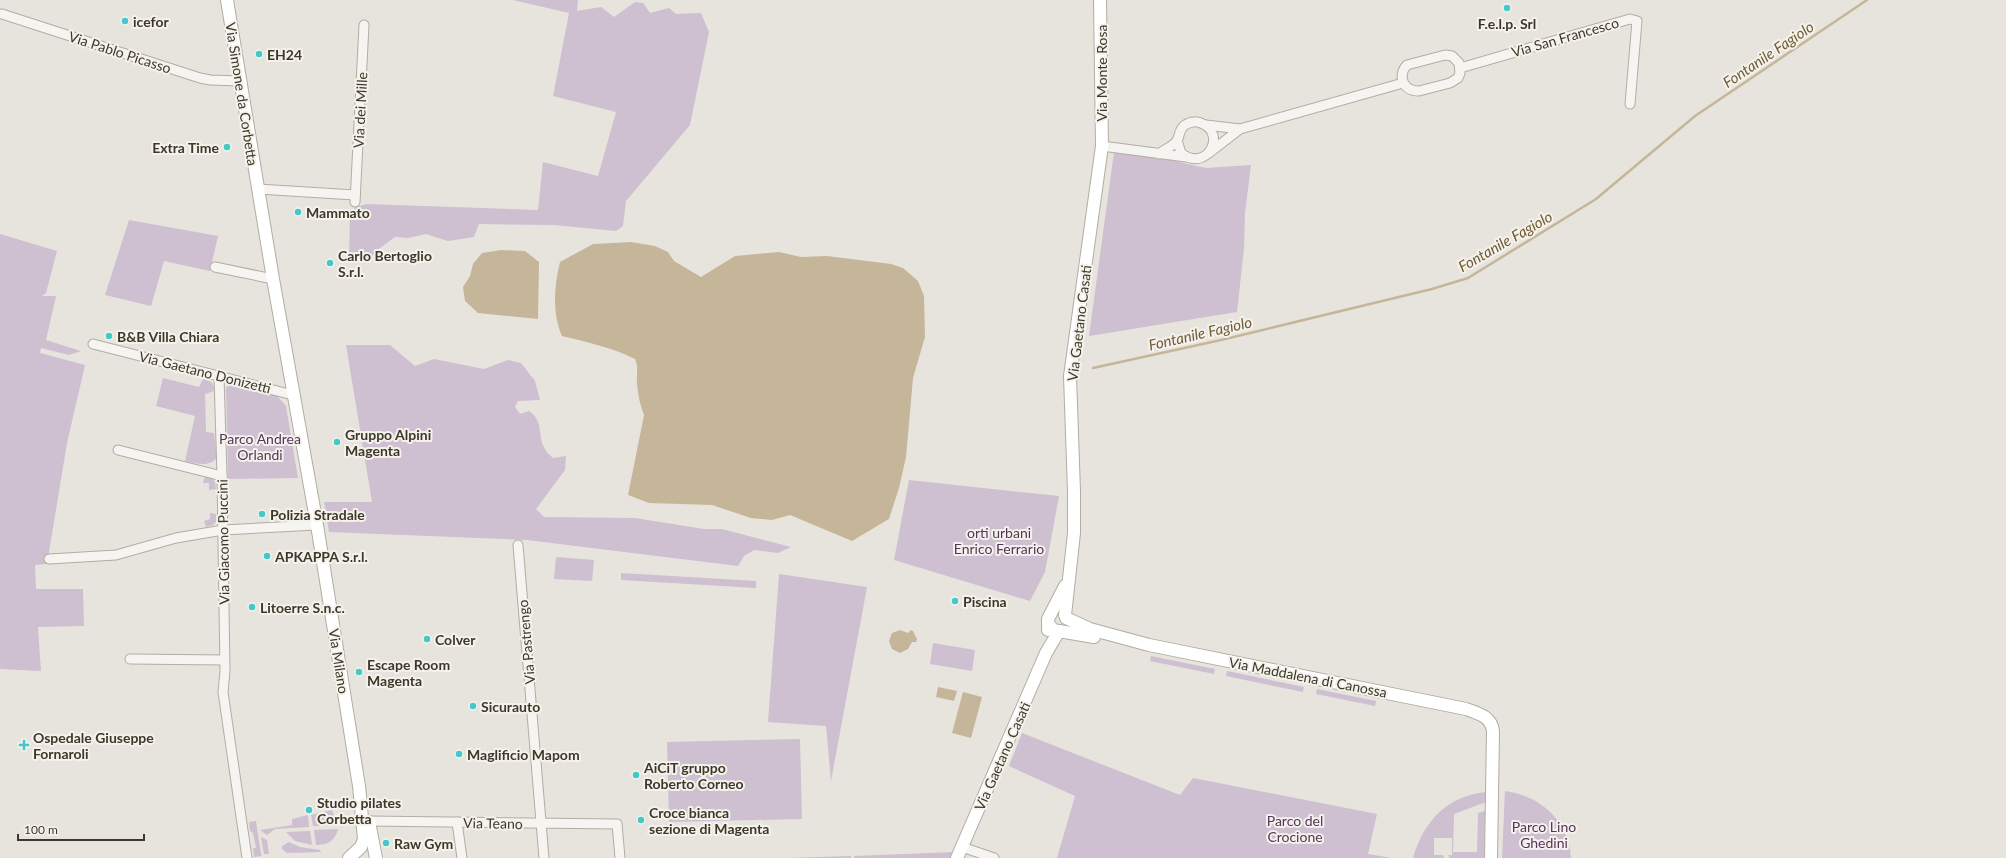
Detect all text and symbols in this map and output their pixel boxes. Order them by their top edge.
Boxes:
marker: F.e.l.p. Srl [1502,3,1512,13]
place label: icefor [133,13,169,30]
street label: Via San Francesco [1509,14,1621,60]
place label: F.e.l.p. Srl [1478,15,1536,32]
marker: icefor [120,16,130,26]
water label: Fontanile Fagiolo [1719,17,1817,91]
street label: Via Simone da Corbetta [222,21,262,167]
street label: Via Monte Rosa [1093,24,1110,122]
street label: Via Pablo Picasso [67,27,173,77]
place label: EH24 [267,46,302,63]
marker: EH24 [254,49,264,59]
street label: Via dei Mille [350,72,370,148]
place label: Extra Time [152,139,220,156]
marker: Extra Time [222,142,232,152]
place label: Mammato [306,204,370,221]
marker: Mammato [293,207,303,217]
water label: Fontanile Fagiolo [1455,207,1555,275]
place label: Carlo Bertoglio S.r.l. [338,247,432,280]
marker: Carlo Bertoglio S.r.l. [325,258,335,268]
street label: Via Gaetano Casati [1063,264,1095,382]
water label: Fontanile Fagiolo [1147,312,1254,354]
place label: B&B Villa Chiara [117,328,219,345]
marker: B&B Villa Chiara [104,331,114,341]
street label: Via Gaetano Donizetti [137,347,273,397]
place label: Gruppo Alpini Magenta [345,426,431,459]
park label: Parco Andrea Orlandi [219,430,301,463]
marker: Gruppo Alpini Magenta [332,437,342,447]
street label: Via Giacomo Puccini [213,479,233,605]
place label: Polizia Stradale [270,506,365,523]
marker: Polizia Stradale [257,509,267,519]
park label: orti urbani Enrico Ferrario [954,524,1044,557]
place label: APKAPPA S.r.l. [274,548,368,565]
marker: APKAPPA S.r.l. [262,551,272,561]
place label: Piscina [963,593,1007,610]
marker: Piscina [950,596,960,606]
place label: Litoerre S.n.c. [260,599,345,616]
street label: Via Pastrengo [514,599,538,685]
marker: Litoerre S.n.c. [247,602,257,612]
street label: Via Milano [325,627,353,695]
place label: Colver [435,631,476,648]
marker: Colver [422,634,432,644]
street label: Via Maddalena di Canossa [1227,653,1389,701]
place label: Escape Room Magenta [367,656,450,689]
marker: Escape Room Magenta [354,667,364,677]
place label: Sicurauto [481,698,540,715]
street label: Via Gaetano Casati [970,699,1034,813]
marker: Sicurauto [468,701,478,711]
place label: Ospedale Giuseppe Fornaroli [33,729,154,762]
marker: Ospedale Giuseppe Fornaroli [18,739,30,751]
place label: Maglificio Mapom [467,746,580,763]
marker: Maglificio Mapom [454,749,464,759]
place label: AiCiT gruppo Roberto Corneo [643,759,744,792]
marker: AiCiT gruppo Roberto Corneo [631,770,641,780]
place label: Studio pilates Corbetta [317,794,401,827]
place label: Croce bianca sezione di Magenta [649,804,769,837]
marker: Studio pilates Corbetta [304,805,314,815]
park label: Parco del Crocione [1267,812,1323,845]
street label: Via Teano [463,814,523,832]
marker: Croce bianca sezione di Magenta [636,815,646,825]
scale bar [18,816,144,842]
park label: Parco Lino Ghedini [1512,818,1576,851]
text: 100 m [24,822,58,837]
place label: Raw Gym [394,835,453,852]
marker: Raw Gym [381,838,391,848]

